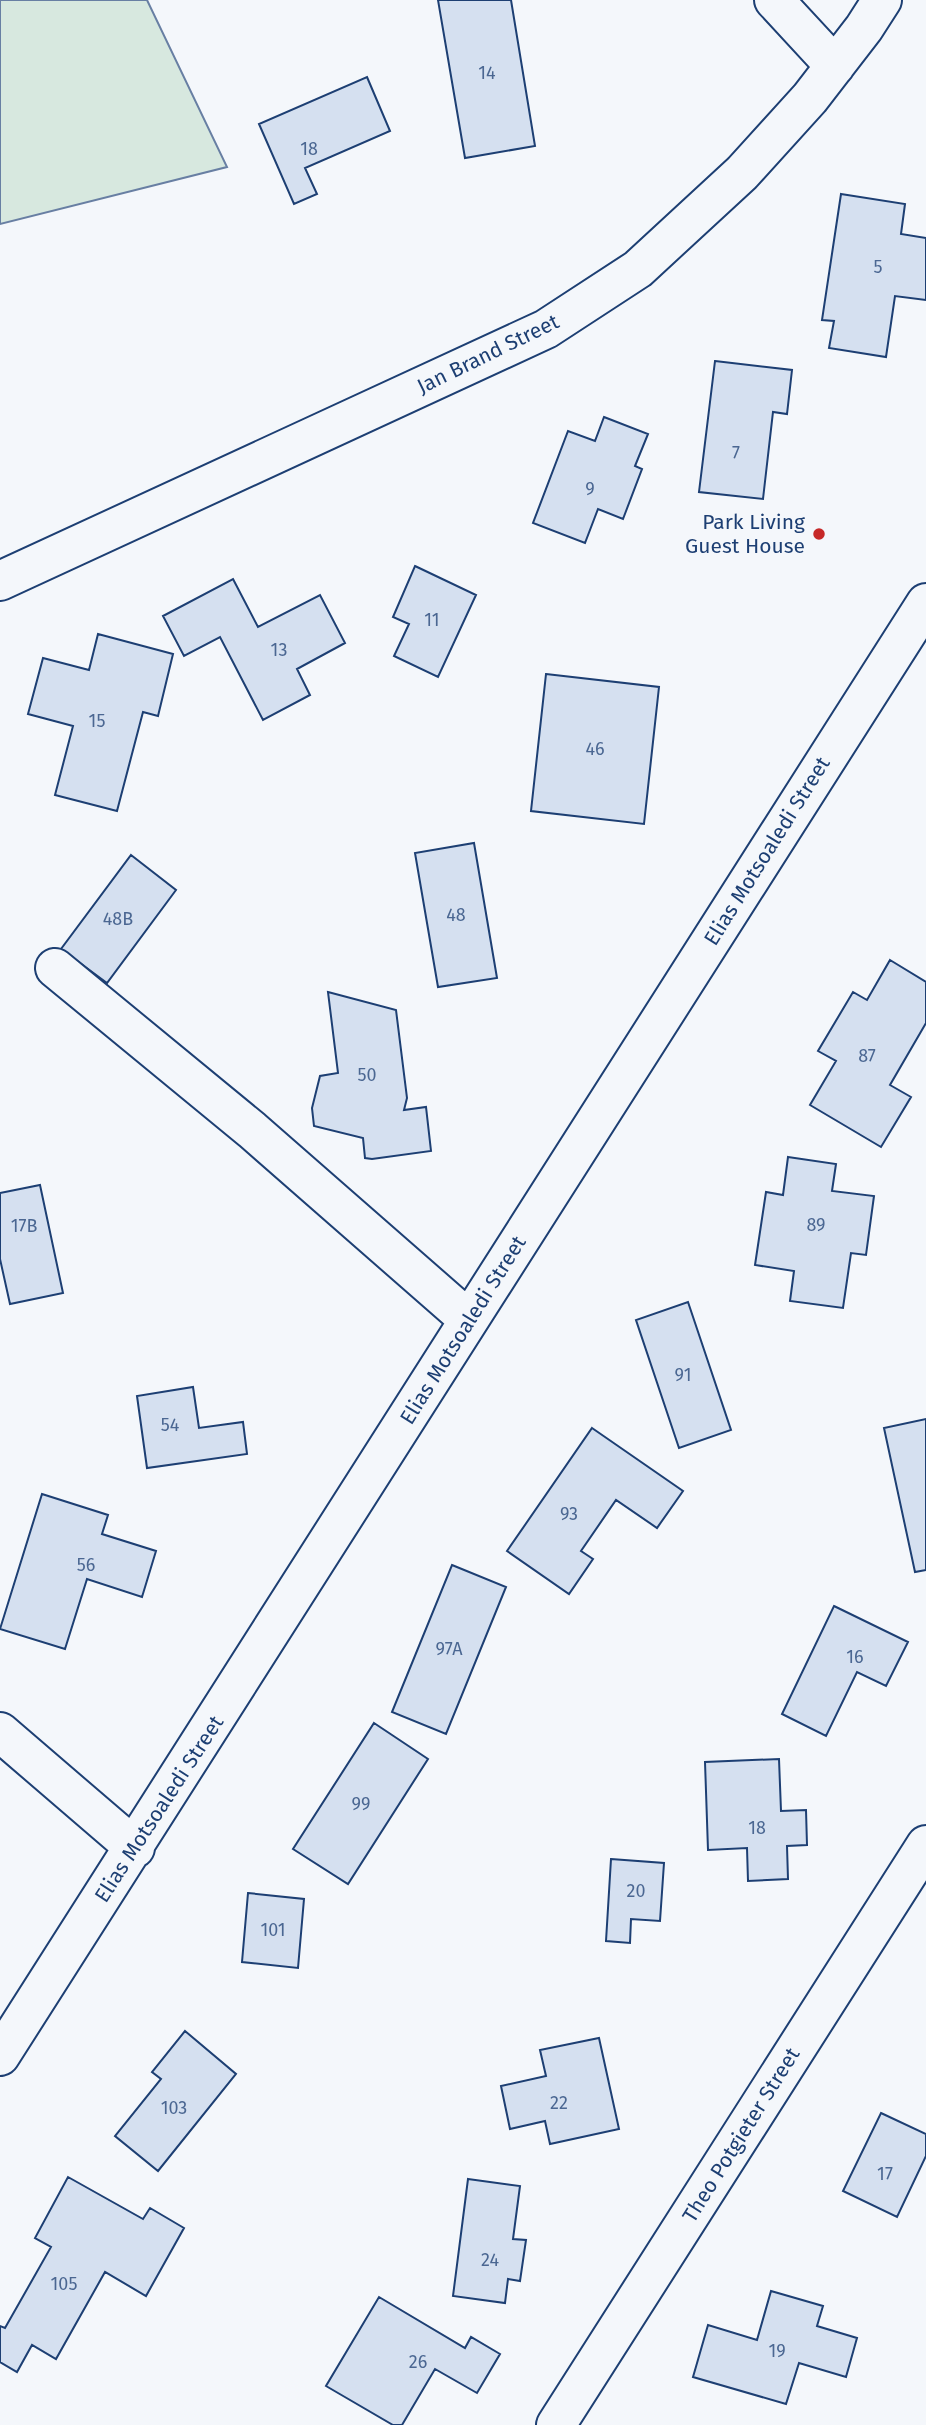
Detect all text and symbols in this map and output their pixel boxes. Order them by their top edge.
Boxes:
house number: 14 [478,62,496,84]
house number: 18 [300,138,318,160]
house number: 5 [873,256,883,278]
street label: Jan Brand Street [413,308,564,400]
house number: 7 [732,442,740,464]
house number: 9 [585,478,595,500]
place label: Park Living Guest House [685,509,805,559]
marker: Park Living Guest House [811,526,827,542]
house number: 11 [424,609,440,631]
house number: 13 [271,639,287,661]
house number: 15 [89,710,105,732]
house number: 46 [585,738,605,760]
street label: Elias Motsoaledi Street [698,752,836,950]
house number: 48 [446,904,466,926]
house number: 48B [103,908,133,930]
house number: 87 [858,1045,876,1067]
house number: 50 [357,1064,377,1086]
house number: 89 [806,1214,826,1236]
house number: 17B [11,1215,37,1237]
street label: Elias Motsoaledi Street [394,1231,532,1429]
house number: 91 [675,1364,691,1386]
house number: 54 [161,1414,180,1436]
house number: 93 [560,1503,578,1525]
house number: 56 [77,1554,95,1576]
house number: 97A [436,1638,463,1660]
house number: 16 [846,1646,864,1668]
street label: Elias Motsoaledi Street [89,1710,229,1907]
house number: 99 [352,1793,370,1815]
house number: 18 [748,1817,766,1839]
house number: 20 [627,1880,645,1902]
house number: 101 [260,1919,286,1941]
street label: Theo Potgieter Street [677,2042,806,2227]
house number: 22 [550,2092,568,2114]
house number: 103 [161,2097,187,2119]
house number: 17 [877,2163,893,2185]
house number: 24 [481,2249,499,2271]
house number: 105 [51,2273,77,2295]
house number: 19 [768,2340,786,2362]
house number: 26 [409,2351,427,2373]

